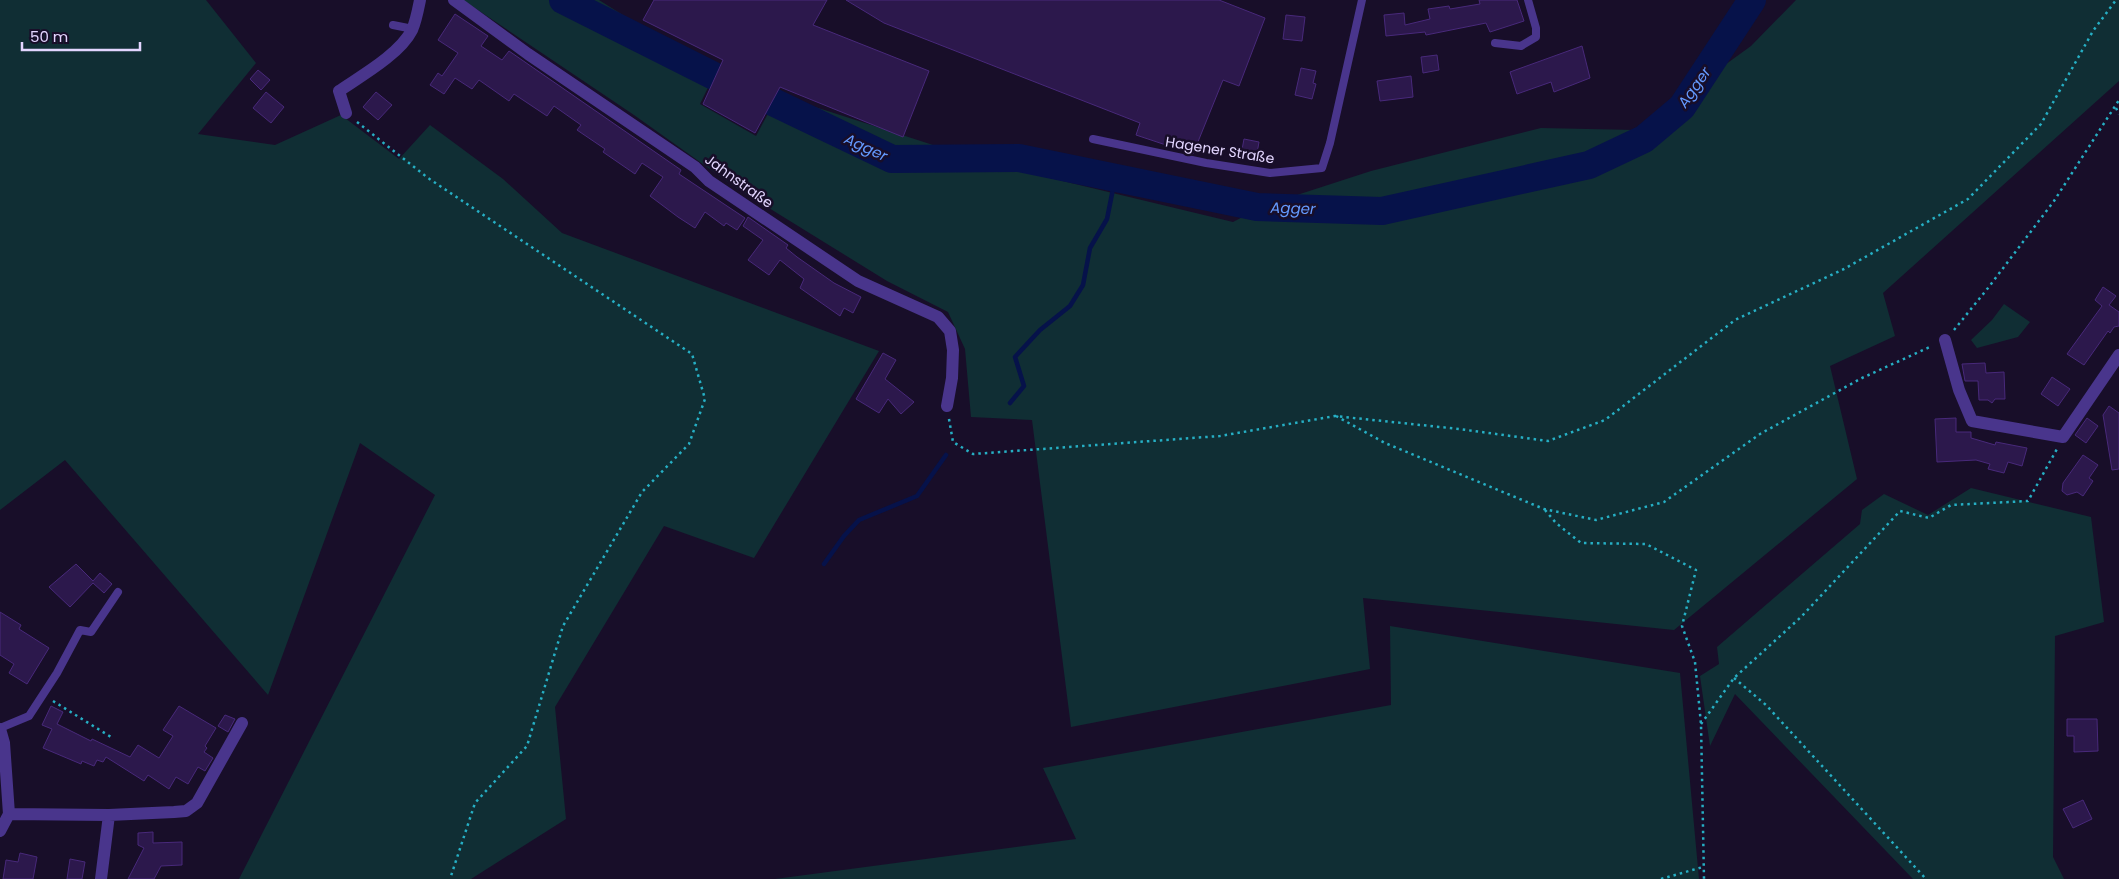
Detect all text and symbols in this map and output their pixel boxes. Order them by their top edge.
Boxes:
scale bar [22,20,140,52]
text: 50 m [30,26,68,47]
water label: Agger [1672,62,1716,112]
water label: Agger [840,127,891,166]
street label: Hagener Straße [1164,132,1276,169]
street label: Jahnstraße [701,149,778,213]
water label: Agger [1269,197,1316,219]

